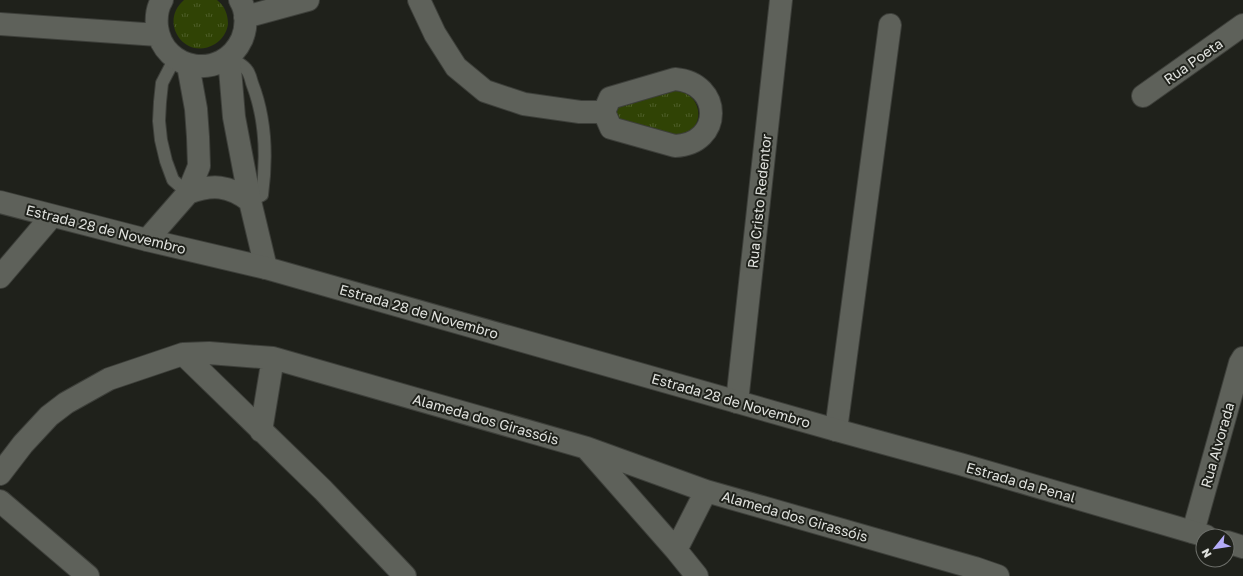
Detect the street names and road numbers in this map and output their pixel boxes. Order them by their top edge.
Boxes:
street label: Rua Poeta [1160,34,1226,88]
street label: Rua Cristo Redentor [743,132,775,269]
street label: Estrada 28 de Novembro [24,201,188,257]
street label: Estrada 28 de Novembro [338,280,500,342]
street label: Estrada 28 de Novembro [650,369,812,431]
street label: Alameda dos Girassóis [411,390,561,448]
street label: Rua Alvorada [1197,400,1237,490]
street label: Estrada da Penal [964,458,1078,506]
street label: Alameda dos Girassóis [720,487,870,545]

